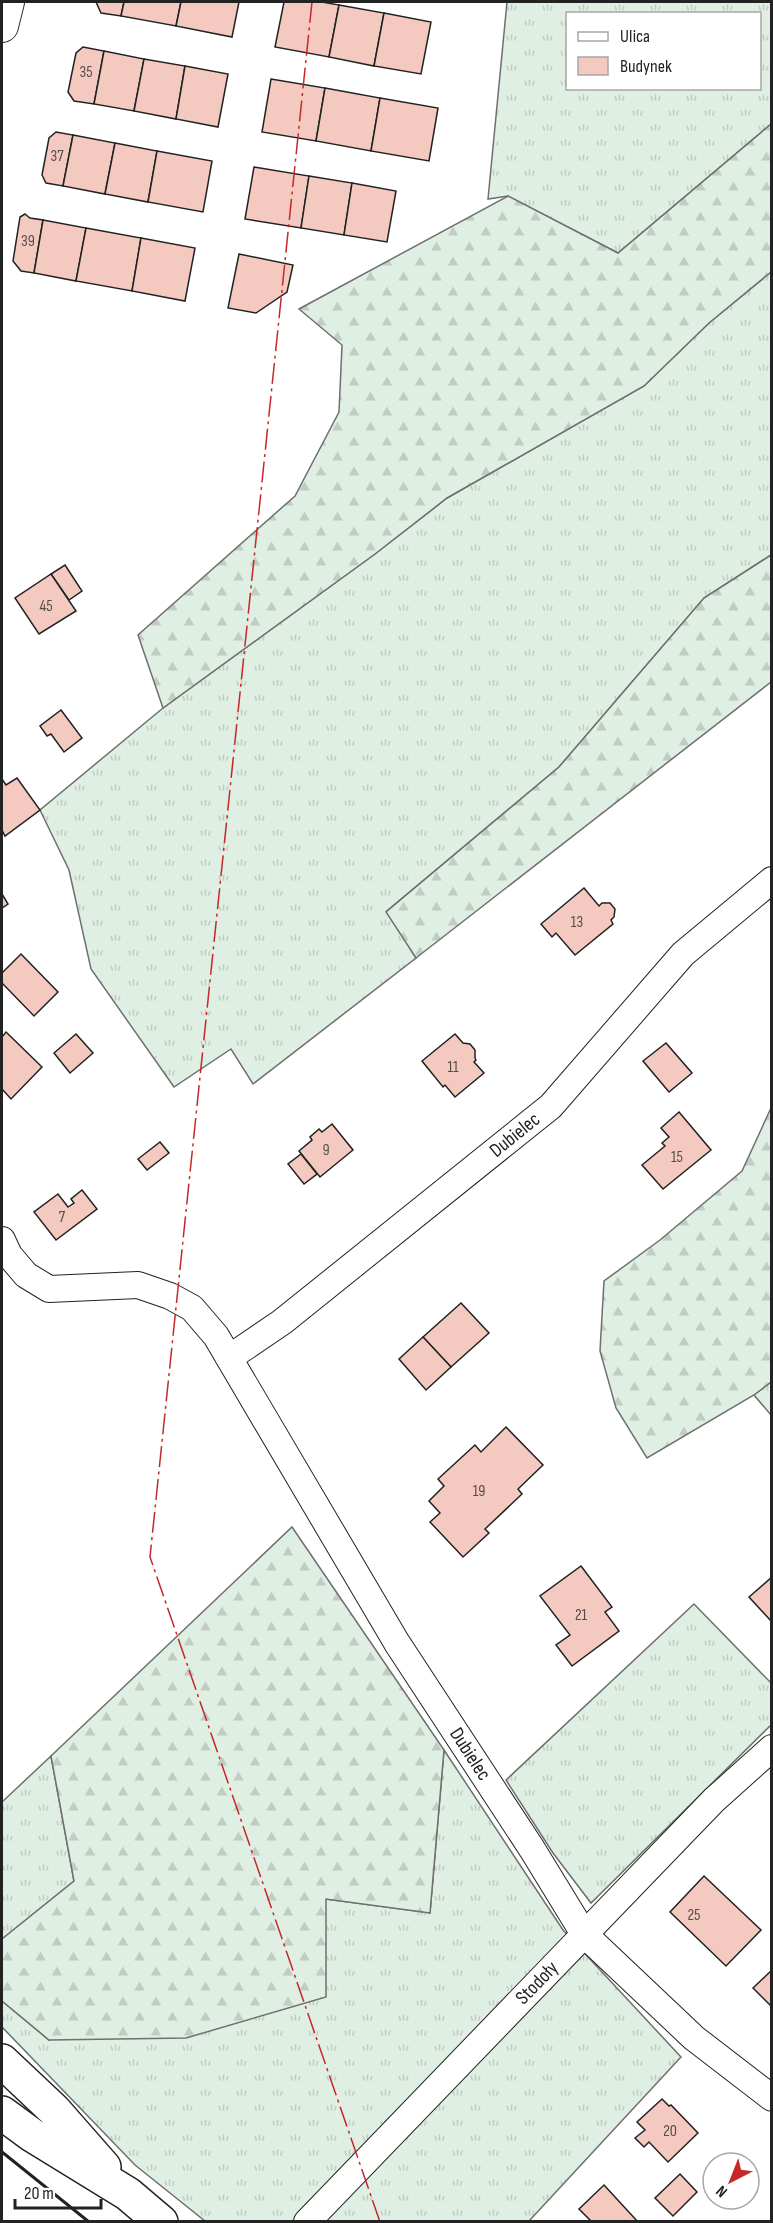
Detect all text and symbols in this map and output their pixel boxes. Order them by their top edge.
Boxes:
legend [566,12,761,90]
text: Ulica [620,26,650,47]
text: Budynek [620,56,672,77]
house number: 35 [79,63,93,82]
house number: 37 [50,147,64,166]
house number: 39 [21,232,35,251]
house number: 45 [39,597,53,616]
house number: 13 [571,913,583,932]
house number: 11 [447,1058,459,1077]
street label: Dubielec [485,1107,545,1163]
house number: 9 [322,1141,330,1160]
house number: 15 [671,1148,683,1167]
house number: 7 [59,1208,66,1227]
house number: 19 [473,1482,485,1501]
house number: 21 [575,1606,588,1625]
street label: Dubielec [444,1723,496,1785]
house number: 25 [687,1906,701,1925]
street label: Stodoły [511,1956,564,2010]
house number: 20 [663,2122,677,2141]
north arrow [701,2151,761,2211]
scale bar [15,2172,100,2210]
text: N [712,2181,731,2201]
text: 20 m [24,2183,54,2204]

